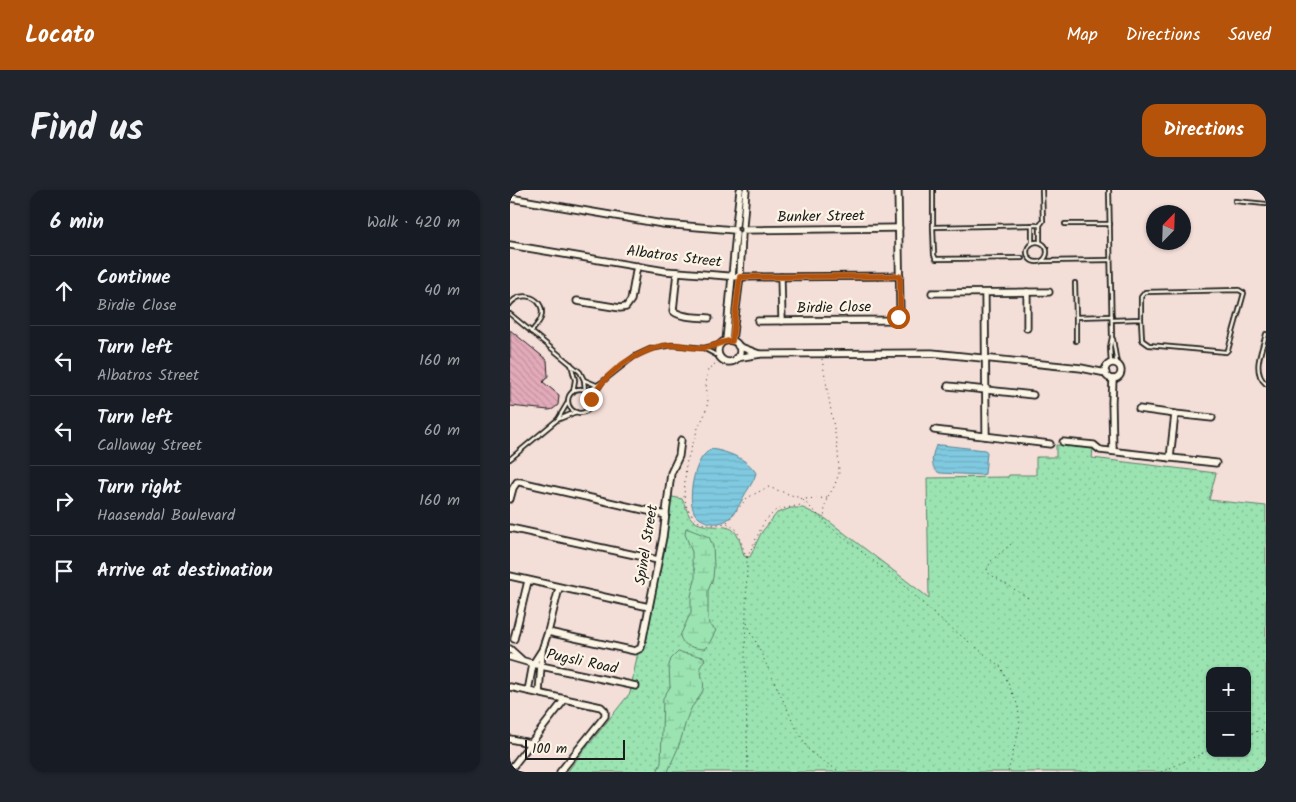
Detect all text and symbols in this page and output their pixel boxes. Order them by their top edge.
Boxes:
text: Locato [25,16,95,55]
text: Map [1066,21,1098,50]
text: Directions [1126,21,1200,50]
text: Saved [1228,21,1271,50]
text: Find us [30,102,143,158]
button: Directions [1142,104,1266,157]
street label: Bunker Street [777,204,865,230]
north arrow [1146,205,1191,250]
text: 6 min [50,206,104,239]
text: Walk · 420 m [367,210,460,235]
street label: Albatros Street [625,239,723,275]
text: Continue [97,263,170,293]
icon: ahead [50,277,78,305]
text: 40 m [424,278,460,303]
text: Birdie Close [97,293,176,318]
street label: Birdie Close [797,295,872,321]
route start [887,306,910,329]
text: Turn left [97,333,172,363]
icon: left [50,347,78,375]
text: 160 m [419,348,460,373]
text: Albatros Street [97,363,199,388]
route end [580,388,603,411]
text: Turn left [97,403,172,433]
icon: left [50,417,78,445]
text: 60 m [424,418,460,443]
text: Callaway Street [97,433,202,458]
text: Turn right [97,473,182,503]
icon: right [50,487,78,515]
text: 160 m [419,488,460,513]
text: Haasendal Boulevard [97,503,235,528]
street label: Spinel Street [629,503,665,587]
text: Arrive at destination [97,556,273,586]
icon: arrive [50,557,78,585]
street label: Pugsli Road [544,643,620,681]
map controls [1206,667,1251,757]
button: + [1206,667,1251,712]
button: − [1206,712,1251,757]
scale bar [525,737,625,760]
text: 100 m [532,738,567,760]

